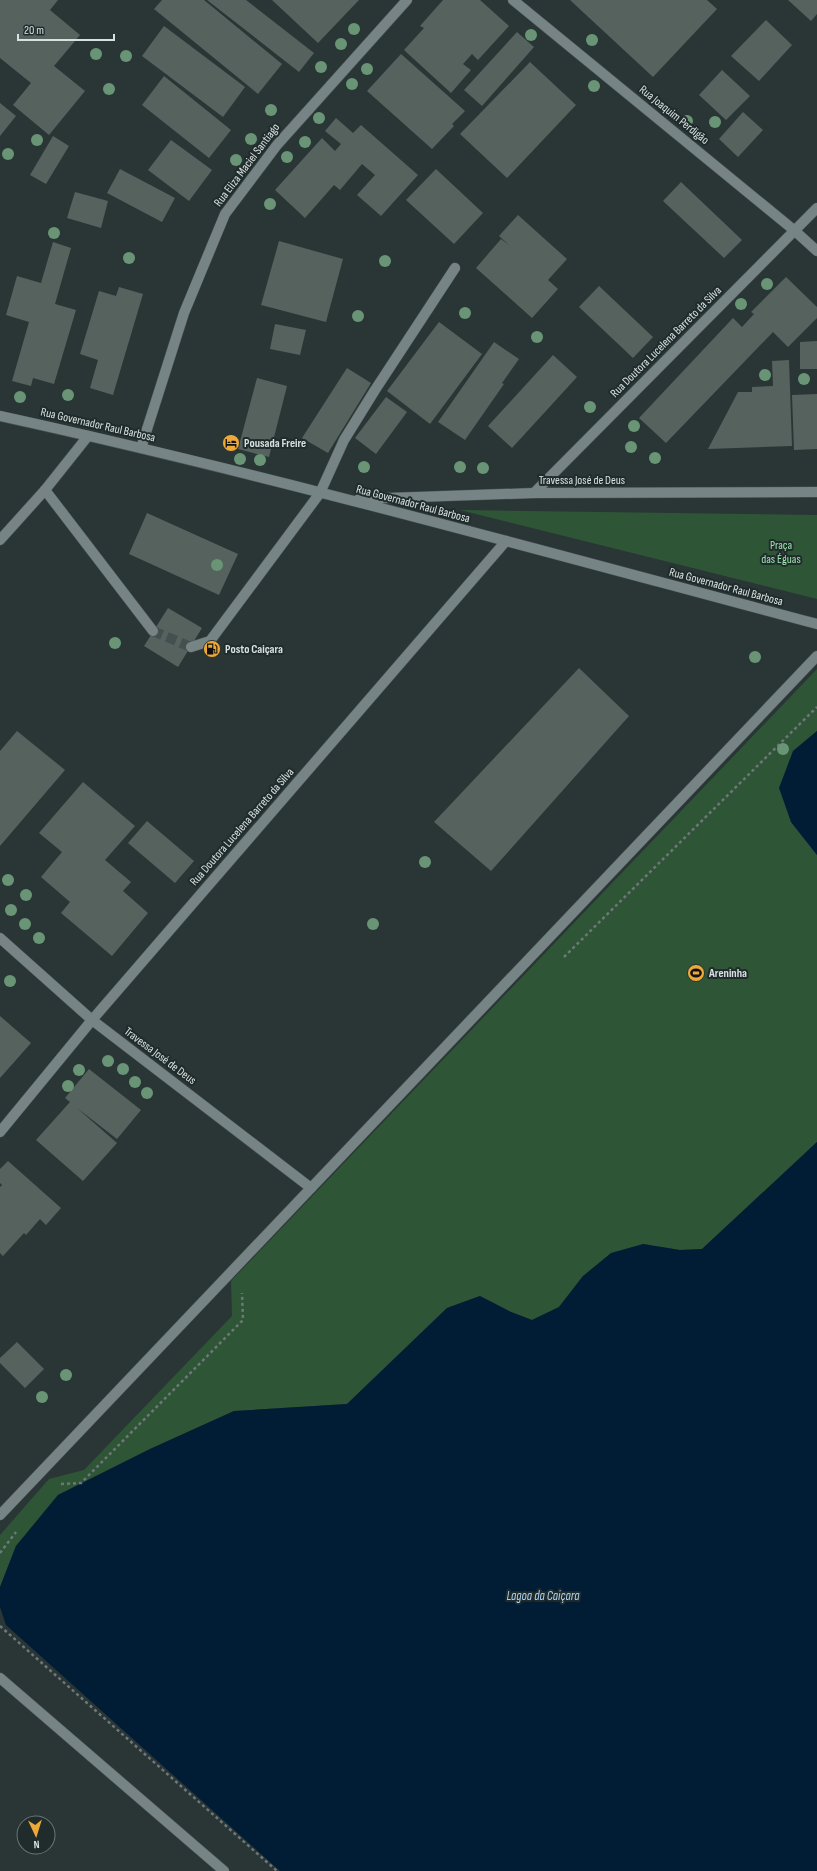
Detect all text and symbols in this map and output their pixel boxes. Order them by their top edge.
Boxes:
scale bar [18,16,114,42]
text: 20 m [24,23,44,38]
street label: Rua Joaquim Perdigão [636,82,712,148]
street label: Rua Eliza Maciel Santiago [211,120,283,210]
street label: Rua Doutora Lucelena Barreto da Silva [607,283,725,401]
street label: Rua Governador Raul Barbosa [39,404,157,446]
hotel icon: Pousada Freire [221,433,241,453]
place label: Pousada Freire [244,436,306,451]
street label: Travessa José de Deus [539,473,625,488]
street label: Rua Governador Raul Barbosa [354,482,472,527]
park label: Praça das Éguas [761,538,801,567]
street label: Rua Governador Raul Barbosa [667,565,785,610]
fuel station icon: Posto Caiçara [202,639,222,659]
place label: Posto Caiçara [225,642,283,657]
street label: Rua Doutora Lucelena Barreto da Silva [187,765,298,889]
sports icon: Areninha [686,963,706,983]
place label: Areninha [708,966,747,981]
street label: Travessa José de Deus [121,1024,199,1088]
water label: Lagoa da Caiçara [506,1588,580,1604]
north arrow [16,1815,56,1855]
text: N [33,1838,40,1851]

